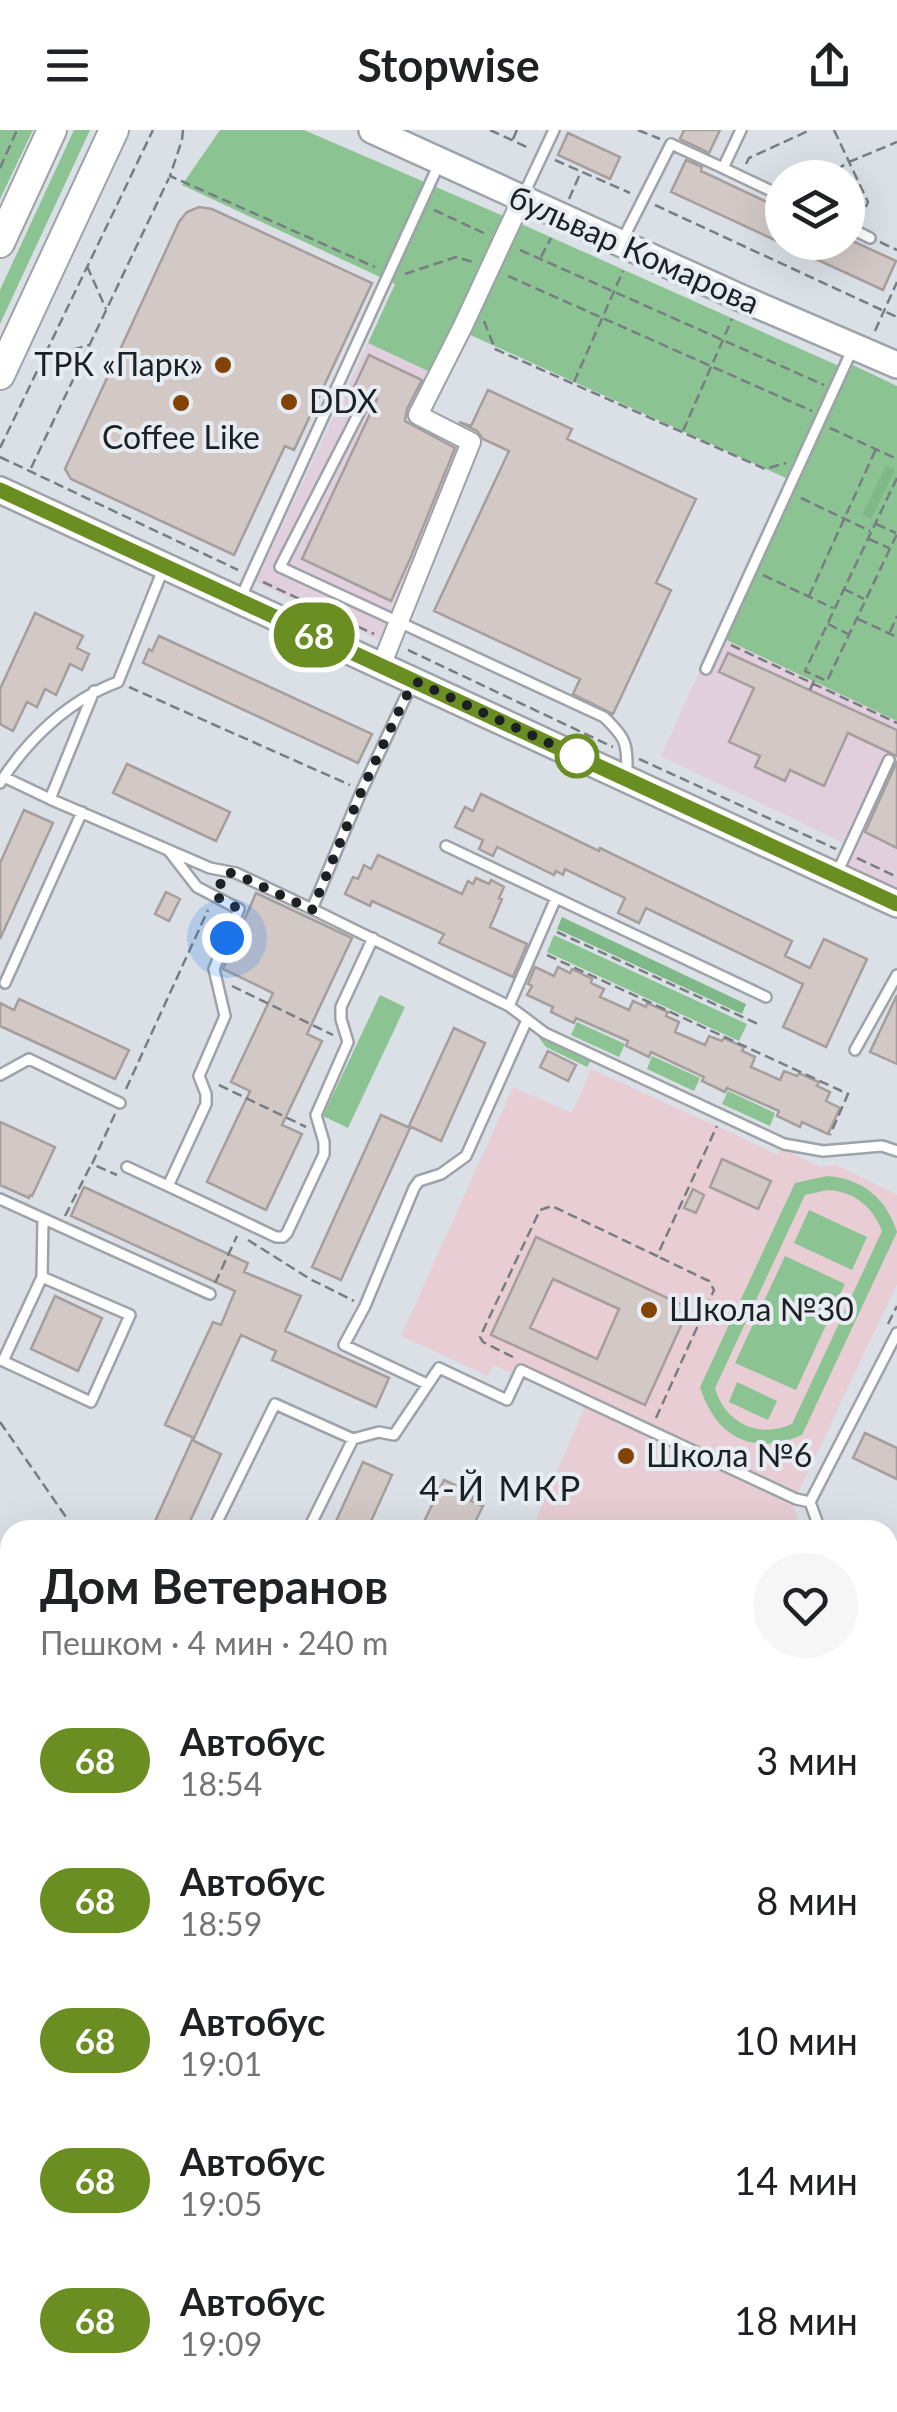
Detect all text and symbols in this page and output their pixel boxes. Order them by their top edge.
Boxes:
icon: menu [40,38,95,93]
text: Stopwise [357,38,540,92]
icon: share [802,38,857,93]
map controls [765,160,865,260]
button: layers [765,160,865,260]
street label: бульвар Комарова [503,176,766,321]
place label: ТРК «Парк» [34,344,203,383]
marker: ТРК «Парк» [212,354,234,376]
place label: DDX [309,381,378,420]
marker: DDX [278,391,300,413]
marker: Coffee Like [170,392,192,414]
place label: Coffee Like [102,417,260,456]
line badge: 68 [269,602,359,668]
text: 68 [294,614,334,656]
unlabelled marker [556,735,598,777]
your location [202,913,252,963]
place label: Школа №30 [669,1289,854,1328]
marker: Школа №30 [638,1299,660,1321]
place label: Школа №6 [646,1435,812,1474]
marker: Школа №6 [615,1445,637,1467]
district label: 4-Й МКР [419,1466,583,1508]
button: heart [753,1553,858,1658]
text: Дом Ветеранов [40,1557,388,1614]
text: Пешком · 4 мин · 240 m [40,1623,388,1662]
text: Автобус [180,1718,325,1764]
text: 3 мин [756,1737,858,1783]
text: 68 [75,1739,115,1781]
text: 18:54 [180,1764,262,1803]
text: Автобус [180,1858,325,1904]
text: 8 мин [756,1877,858,1923]
text: 68 [75,1879,115,1921]
text: 18:59 [180,1904,262,1943]
text: Автобус [180,1998,325,2044]
text: 10 мин [734,2017,858,2063]
text: 68 [75,2019,115,2061]
text: 19:01 [180,2044,262,2083]
text: Автобус [180,2138,325,2184]
text: 14 мин [734,2157,858,2203]
text: 68 [75,2159,115,2201]
text: 19:05 [180,2184,262,2223]
text: Автобус [180,2278,325,2324]
text: 18 мин [734,2297,858,2343]
text: 68 [75,2299,115,2341]
text: 19:09 [180,2324,262,2363]

